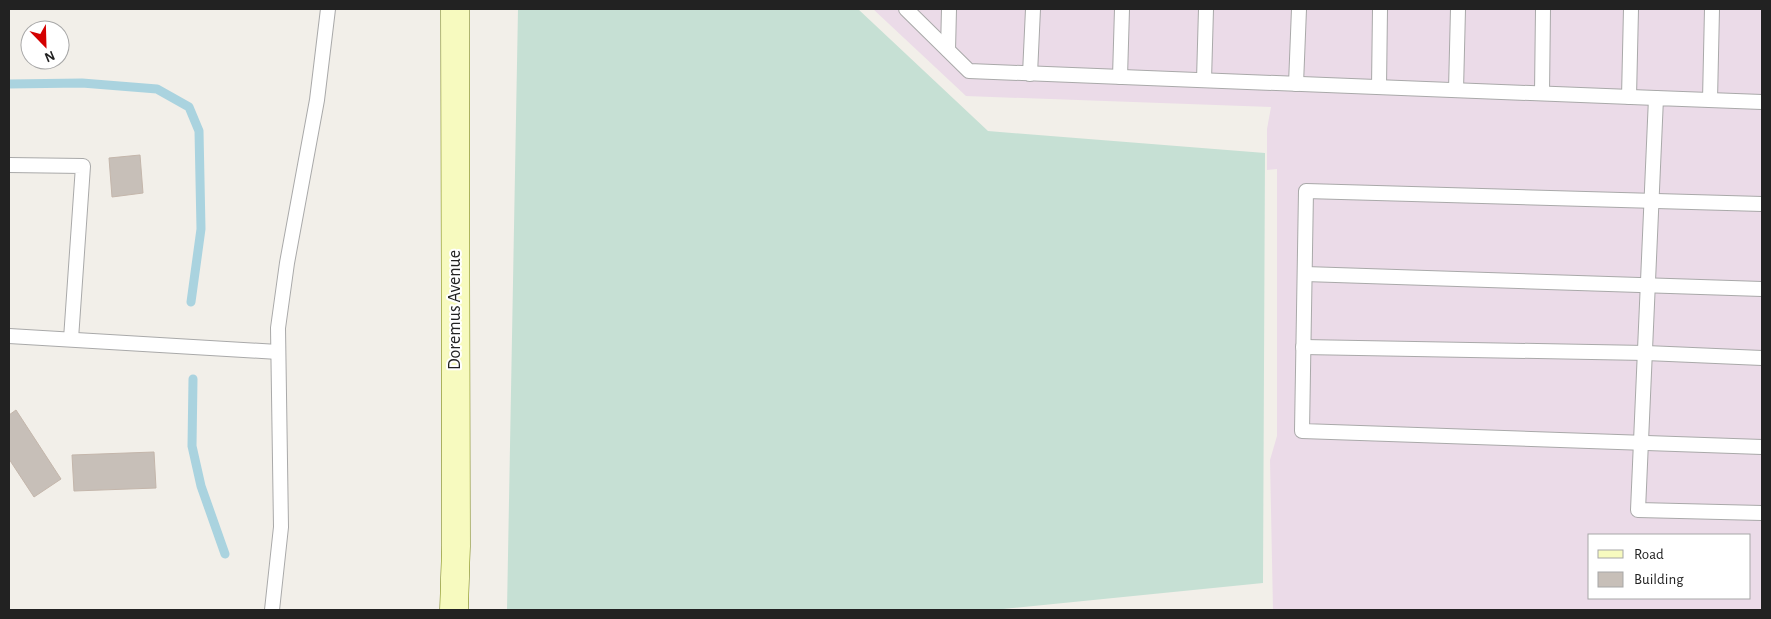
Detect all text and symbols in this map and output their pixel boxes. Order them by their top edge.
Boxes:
north arrow [20,20,70,70]
text: N [42,48,57,64]
street label: Doremus Avenue [446,250,464,370]
legend [1588,534,1751,599]
text: Road [1634,547,1664,562]
text: Building [1634,572,1684,587]

